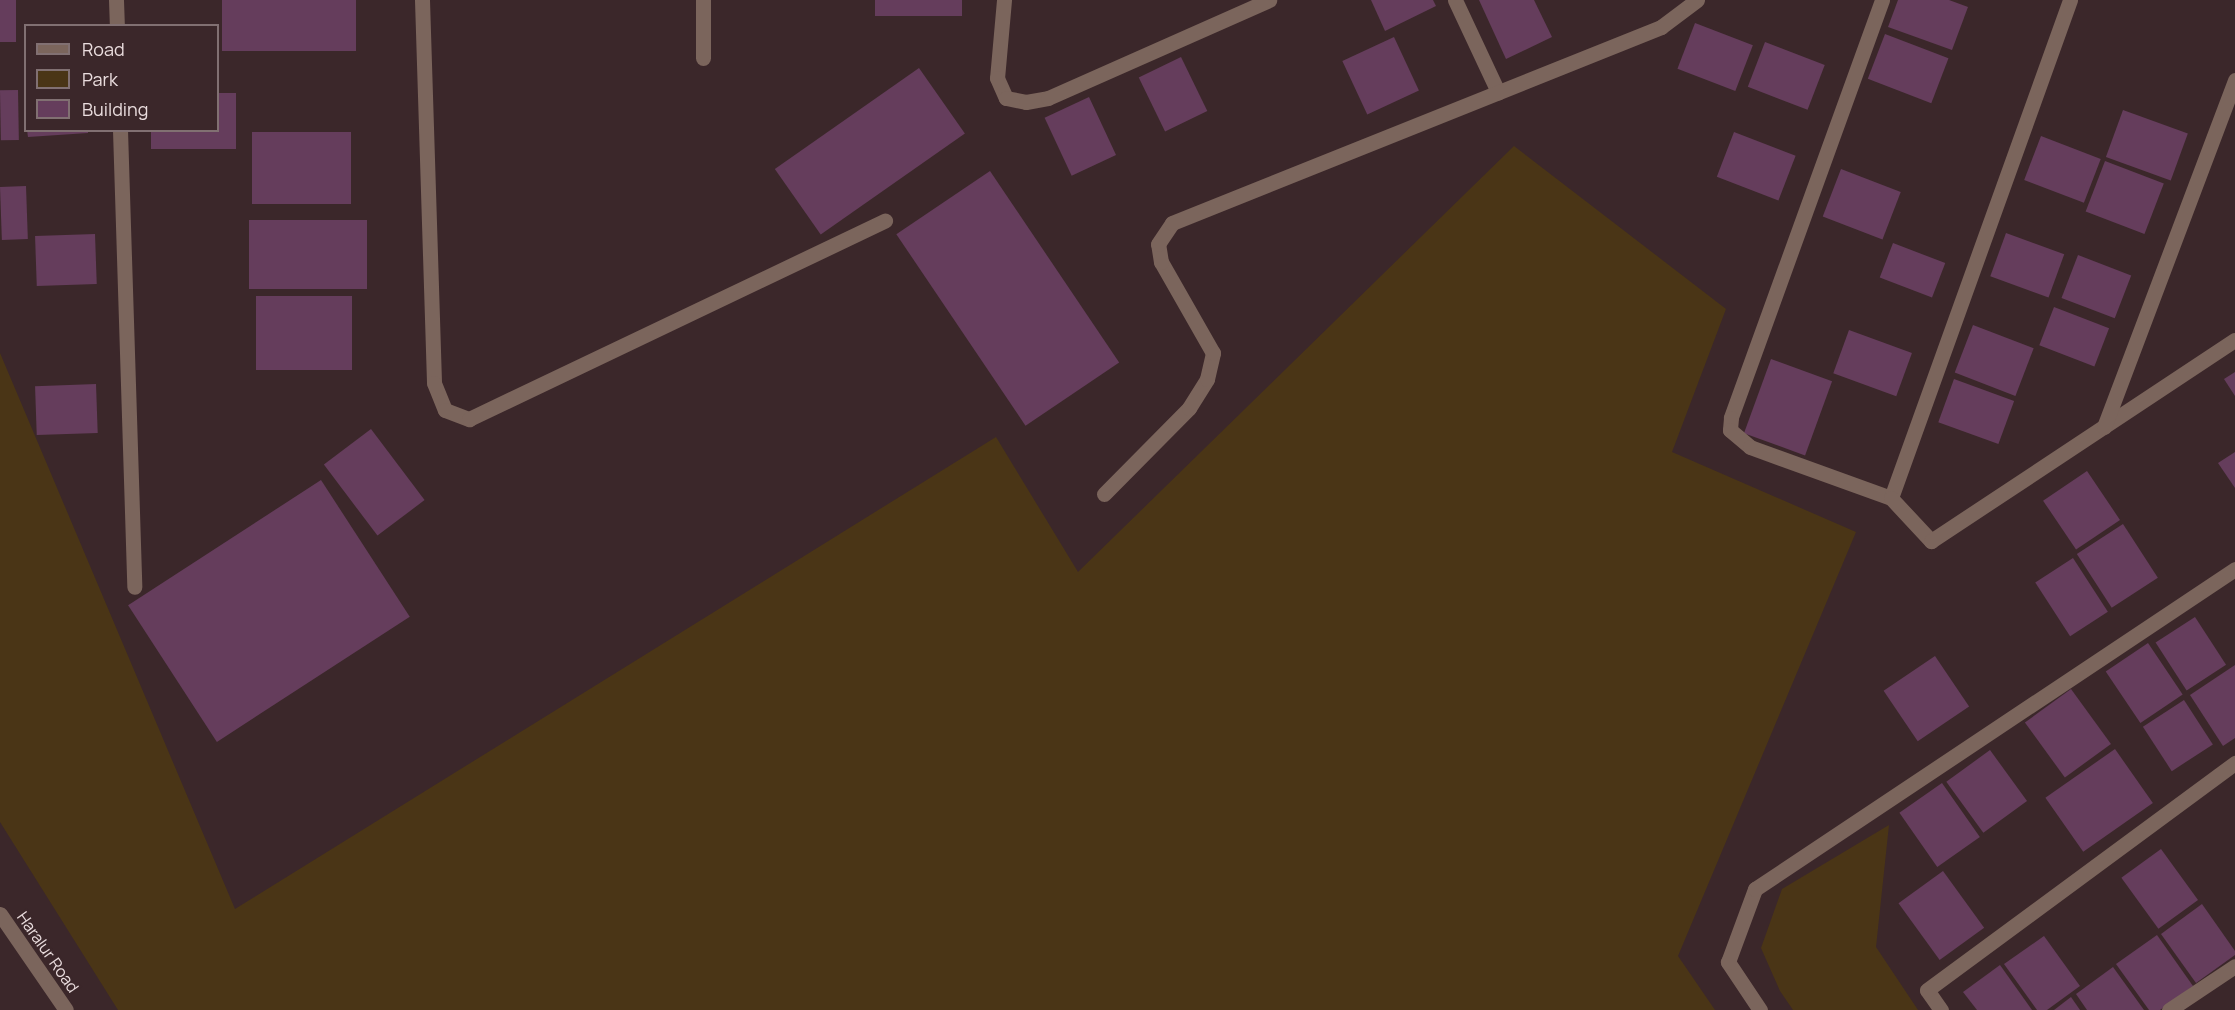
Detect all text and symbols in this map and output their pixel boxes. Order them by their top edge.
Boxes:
legend [24,24,219,132]
text: Road [82,37,125,61]
text: Park [82,67,118,91]
text: Building [82,97,148,121]
street label: Haralur Road [13,908,83,996]

